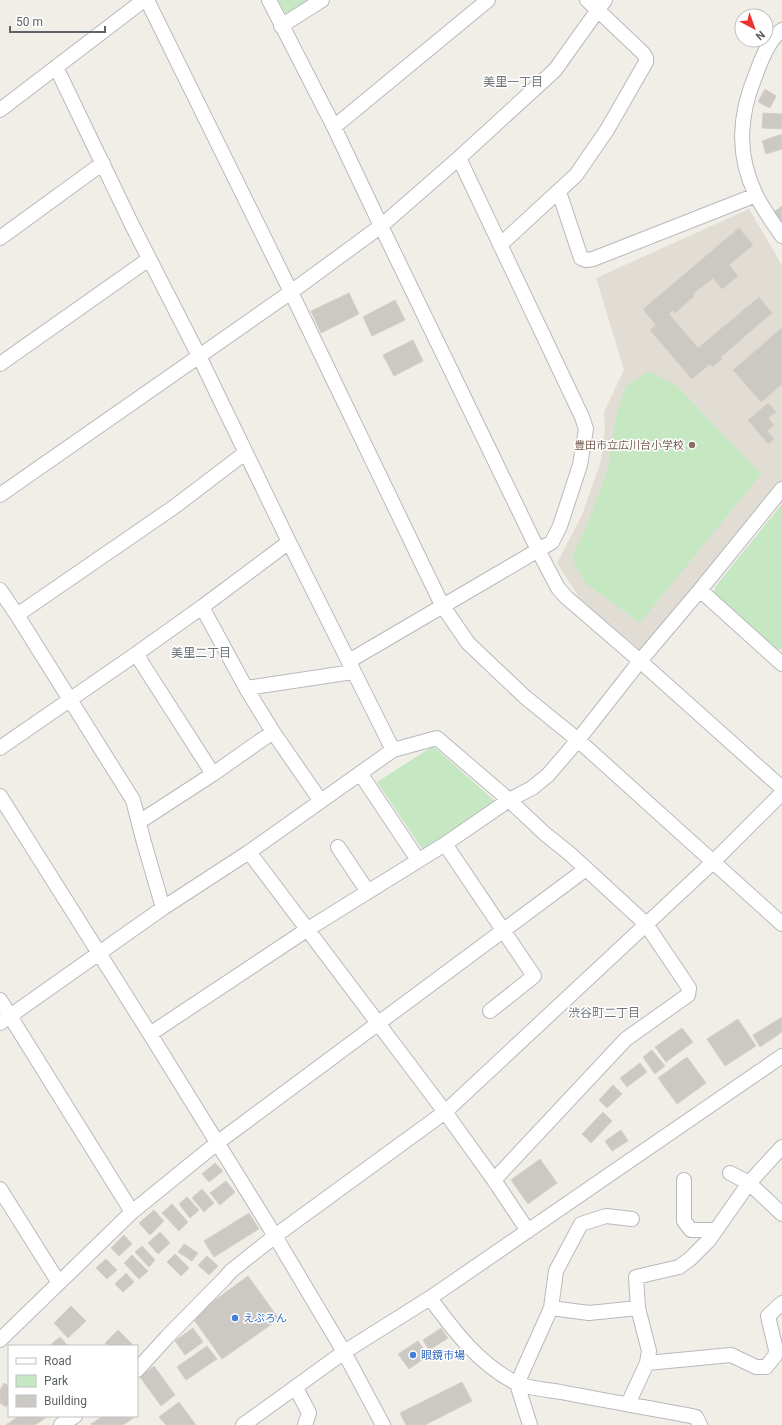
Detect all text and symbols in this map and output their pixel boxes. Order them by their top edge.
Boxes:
scale bar [10,8,105,34]
north arrow [734,8,774,48]
text: 50 m [16,15,43,29]
text: N [753,28,767,43]
district label: 美里一丁目 [483,75,543,89]
place label: 豊田市立広川台小学校 [574,439,684,452]
marker: 豊田市立広川台小学校 [687,440,697,450]
district label: 美里二丁目 [171,646,231,660]
district label: 渋谷町二丁目 [568,1006,640,1020]
place label: えぷろん [243,1312,287,1325]
marker: えぷろん [230,1313,240,1323]
legend [8,1345,138,1417]
place label: 眼鏡市場 [421,1349,465,1362]
marker: 眼鏡市場 [408,1350,418,1360]
text: Road [44,1354,72,1368]
text: Park [44,1374,69,1388]
text: Building [44,1394,87,1408]

